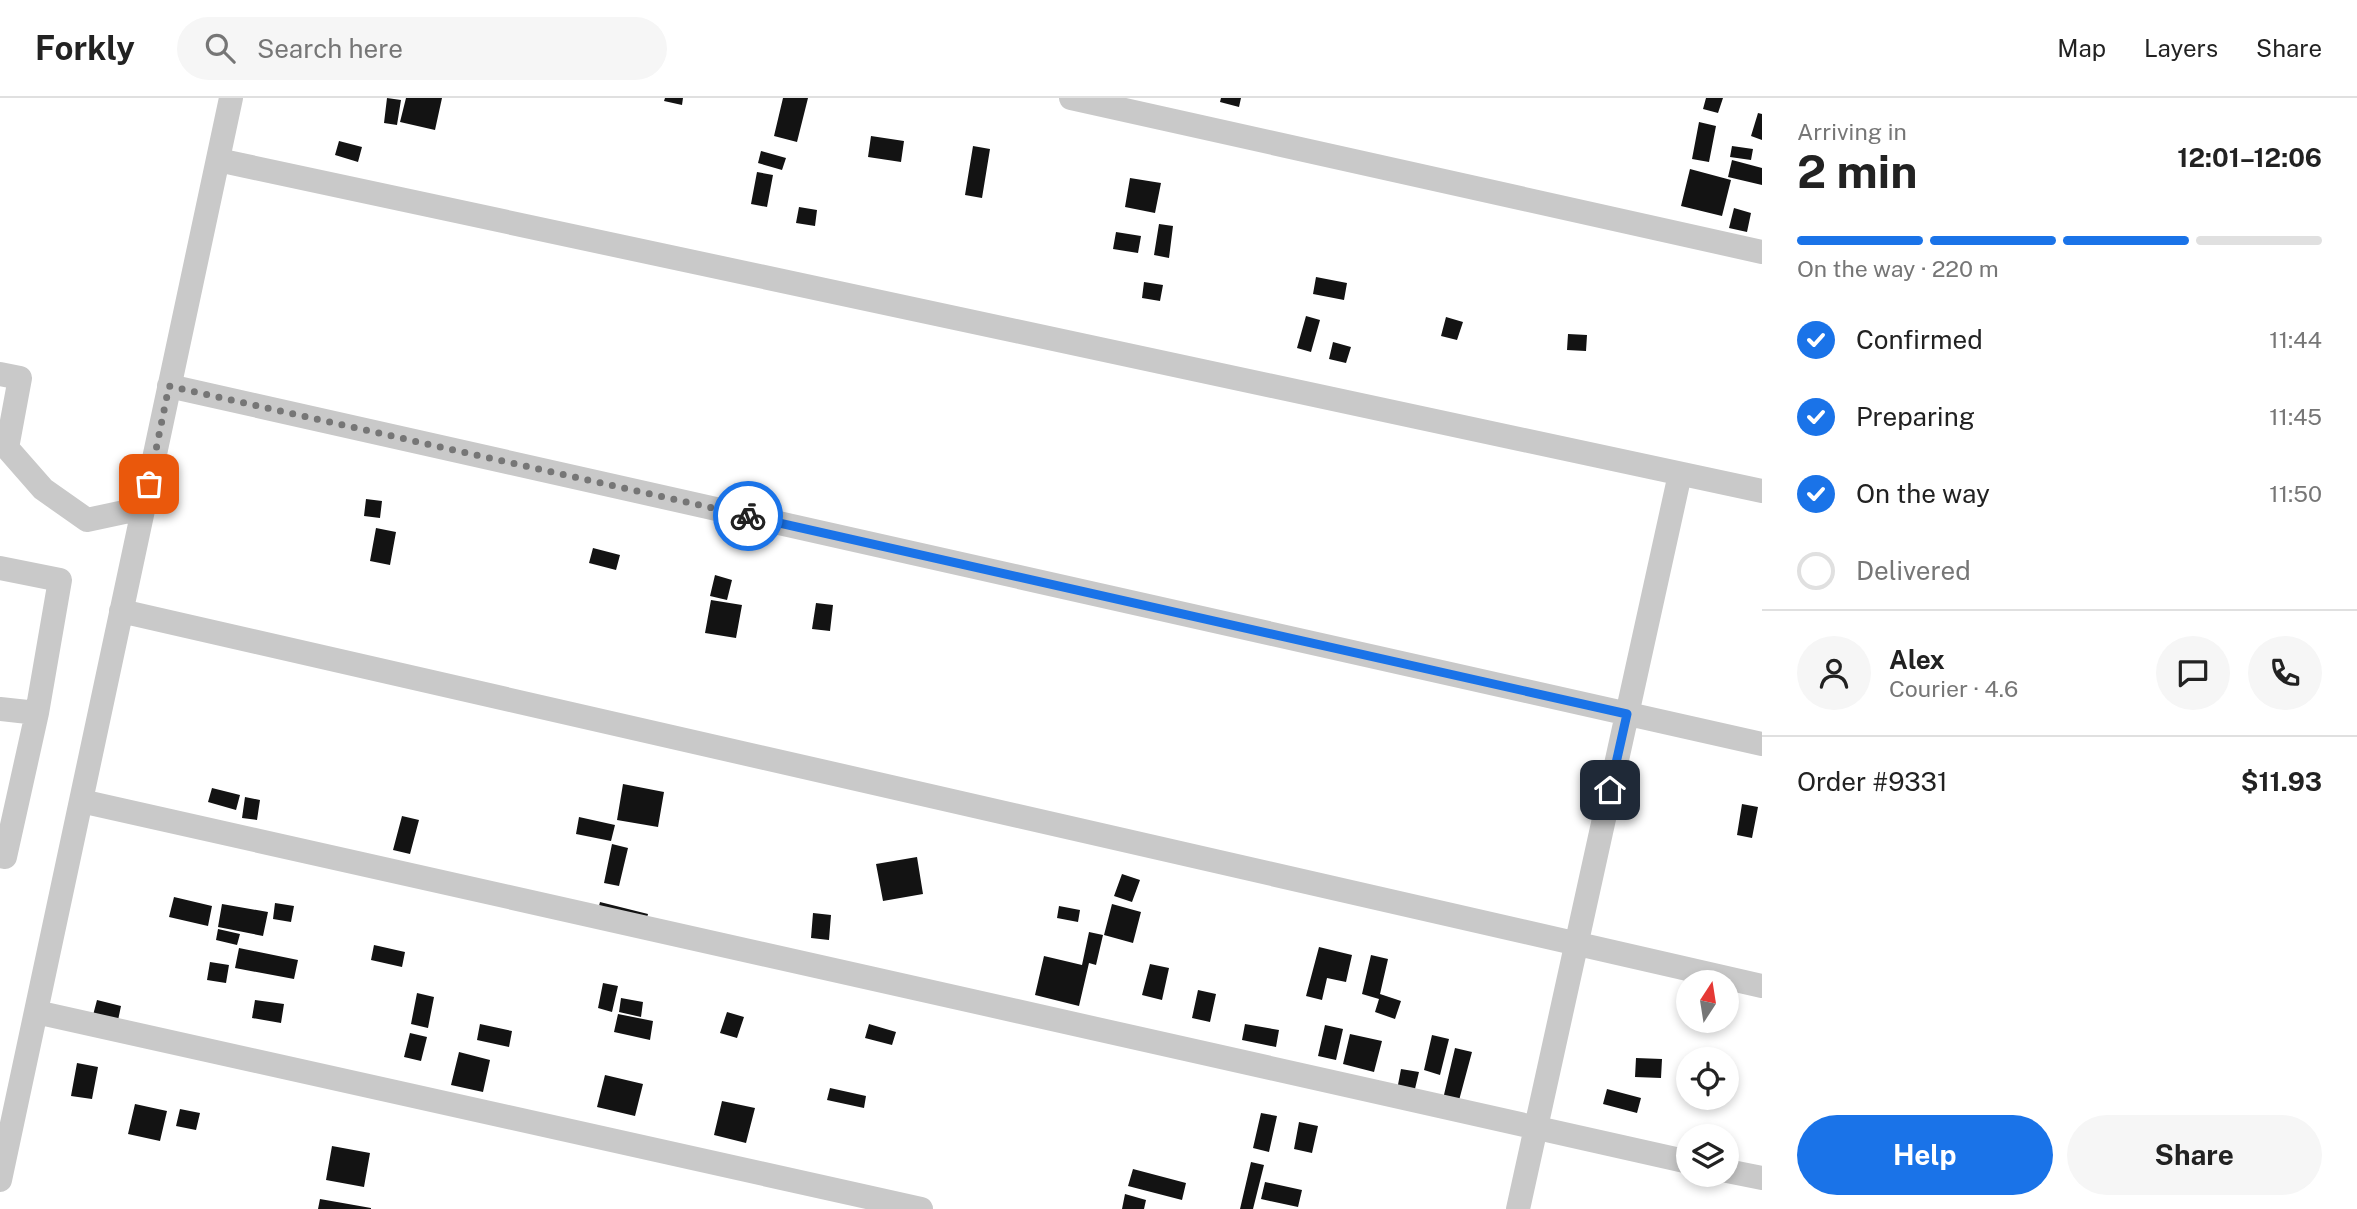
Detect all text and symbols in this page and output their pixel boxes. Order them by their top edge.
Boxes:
search box [177,17,667,80]
text: Forkly [35,29,135,67]
icon: search [201,29,239,67]
text: Search here [257,33,403,64]
text: Map [2057,34,2106,62]
text: Layers [2144,34,2218,62]
text: Share [2256,34,2322,62]
text: Arriving in [1797,118,1907,145]
text: 12:01–12:06 [2177,142,2322,173]
text: 2 min [1797,144,1917,198]
text: On the way · 220 m [1797,255,1999,282]
icon: check [1797,321,1835,359]
text: Confirmed [1856,324,1983,355]
text: 11:44 [2269,326,2322,353]
icon: check [1797,398,1835,436]
text: Preparing [1856,401,1975,432]
text: 11:45 [2269,403,2322,430]
pin [119,454,179,514]
icon: bag [130,465,168,503]
icon: check [1797,475,1835,513]
text: On the way [1856,478,1990,509]
text: 11:50 [2269,480,2322,507]
courier [713,481,783,551]
icon: bike [729,497,767,535]
text: Delivered [1856,555,1971,586]
button: person [1797,636,1871,710]
button: chat [2156,636,2230,710]
button: phone [2248,636,2322,710]
text: Alex [1889,644,1945,675]
text: Courier · 4.6 [1889,675,2018,702]
pin [1580,760,1640,820]
text: Order #9331 [1797,766,1948,797]
text: $11.93 [2241,766,2322,797]
icon: home [1591,771,1629,809]
north arrow [1676,970,1740,1032]
map controls [1676,970,1739,1187]
button: locate [1676,1047,1739,1110]
button: Help [1797,1115,2053,1195]
button: Share [2067,1115,2322,1195]
button: layers [1676,1124,1739,1187]

